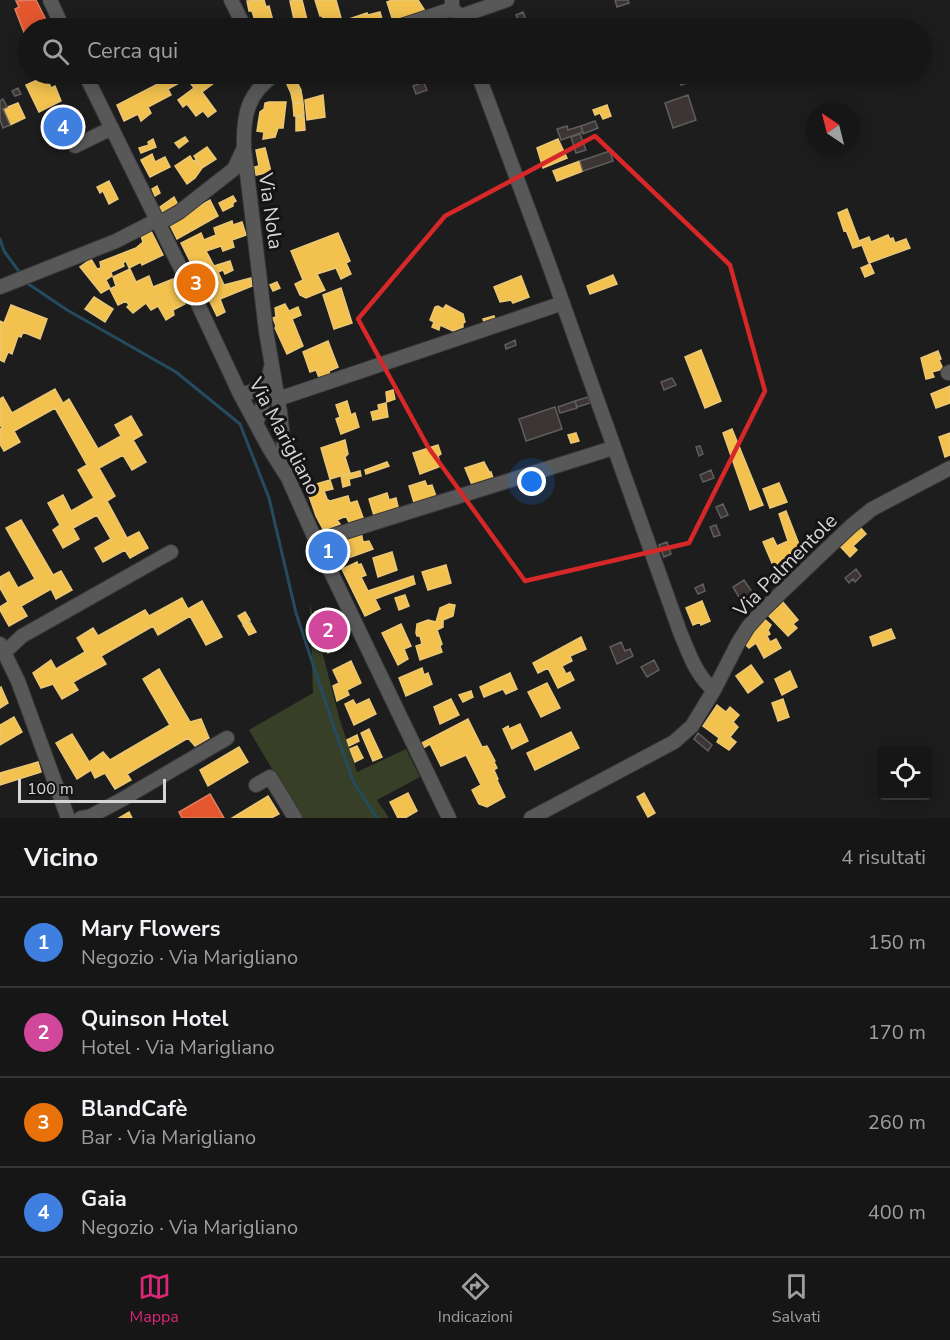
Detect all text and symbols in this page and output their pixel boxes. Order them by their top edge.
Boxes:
search box [18,18,932,84]
icon: search [39,35,72,68]
text: Cerca qui [87,36,178,66]
north arrow [806,102,860,156]
pin: 4 [44,104,82,150]
street label: Via Nola [252,170,289,251]
pin: 3 [176,260,216,306]
street label: Via Marigliano [242,372,327,500]
your location [517,467,546,496]
street label: Via Palmentole [727,508,843,624]
pin: 1 [308,528,348,574]
pin: 2 [308,608,348,652]
map controls [878,746,932,800]
button: locate [878,746,932,800]
scale bar [18,776,166,804]
text: 100 m [27,778,74,800]
text: Vicino [24,840,98,875]
text: 4 risultati [841,844,926,871]
text: Mary Flowers [81,914,220,944]
text: 1 [38,929,50,956]
text: 150 m [868,929,926,956]
text: Negozio · Via Marigliano [81,944,298,971]
text: Quinson Hotel [81,1004,229,1034]
text: 2 [38,1019,50,1046]
text: 170 m [868,1019,926,1046]
text: Hotel · Via Marigliano [81,1034,275,1061]
text: BlandCafè [81,1094,187,1124]
text: 3 [38,1109,50,1136]
text: 260 m [868,1109,926,1136]
text: Bar · Via Marigliano [81,1124,256,1151]
text: Gaia [81,1184,127,1214]
text: 4 [38,1199,50,1226]
text: 400 m [868,1199,926,1226]
text: Negozio · Via Marigliano [81,1214,298,1241]
tab: Mappa [130,1270,179,1328]
tab: Indicazioni [438,1270,513,1328]
tab: Salvati [772,1270,820,1328]

